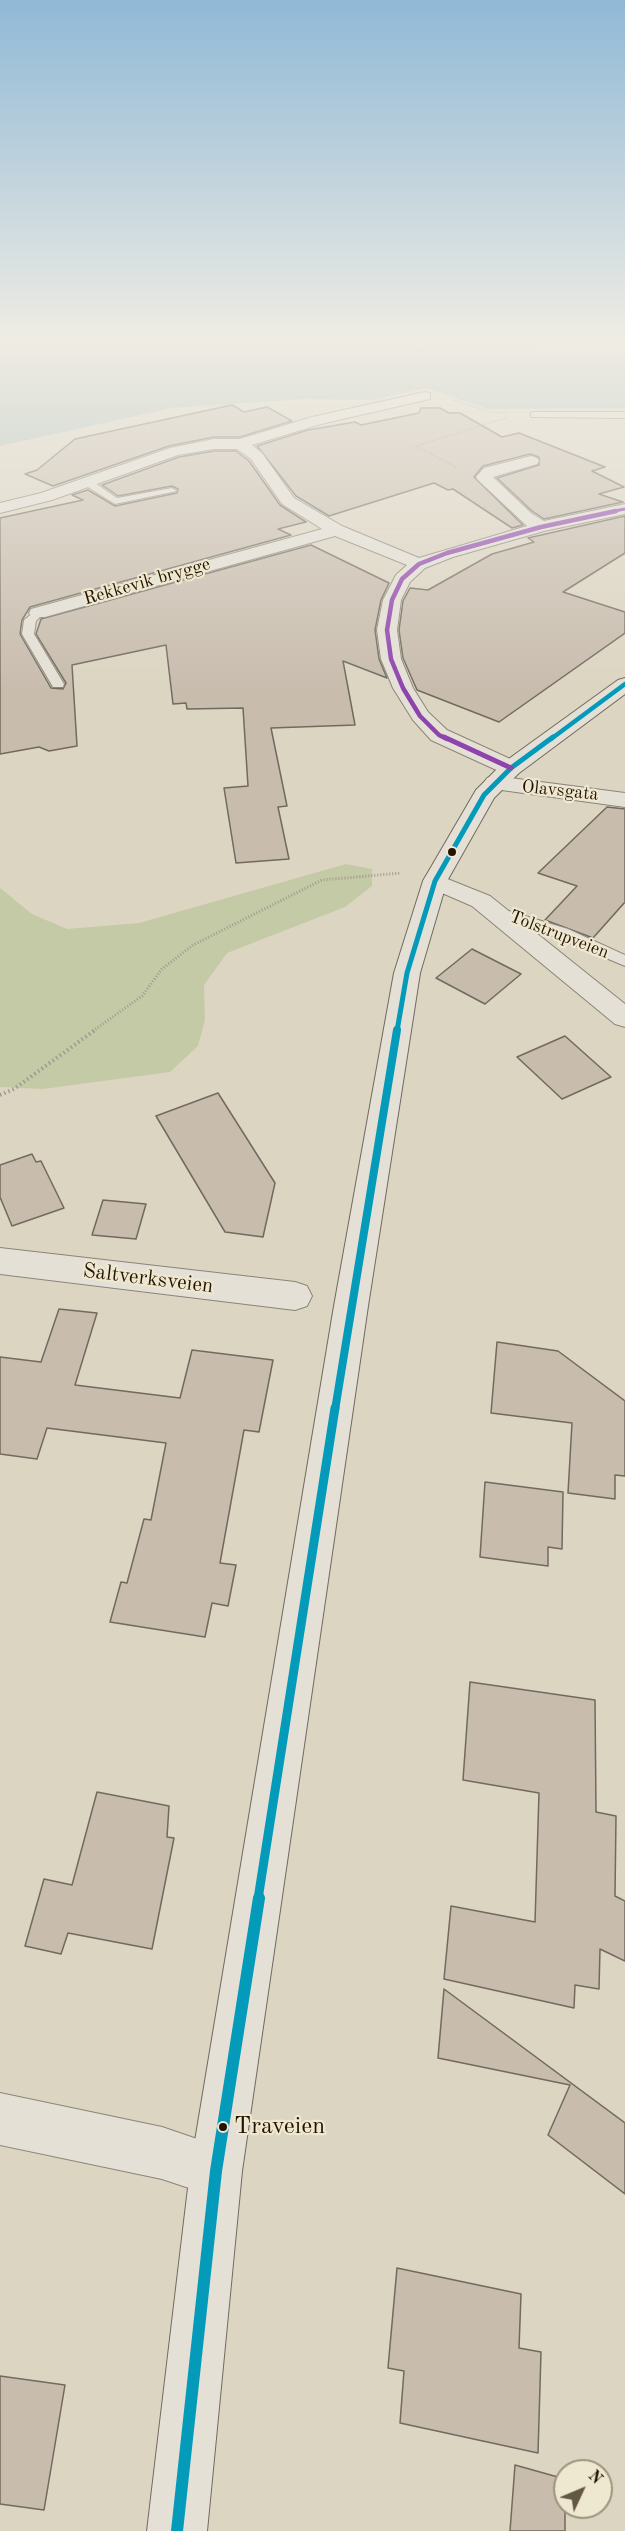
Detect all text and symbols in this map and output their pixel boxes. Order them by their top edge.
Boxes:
street label: Rekkevik brygge [81,554,213,610]
street label: Olavsgata [521,776,599,806]
unlabelled marker [446,846,458,858]
street label: Tolstrupveien [506,906,612,964]
street label: Saltverksveien [81,1258,215,1300]
place label: Traveien [234,2113,325,2141]
marker: Traveien [217,2121,229,2133]
north arrow [553,2459,613,2519]
text: N [584,2468,605,2488]

